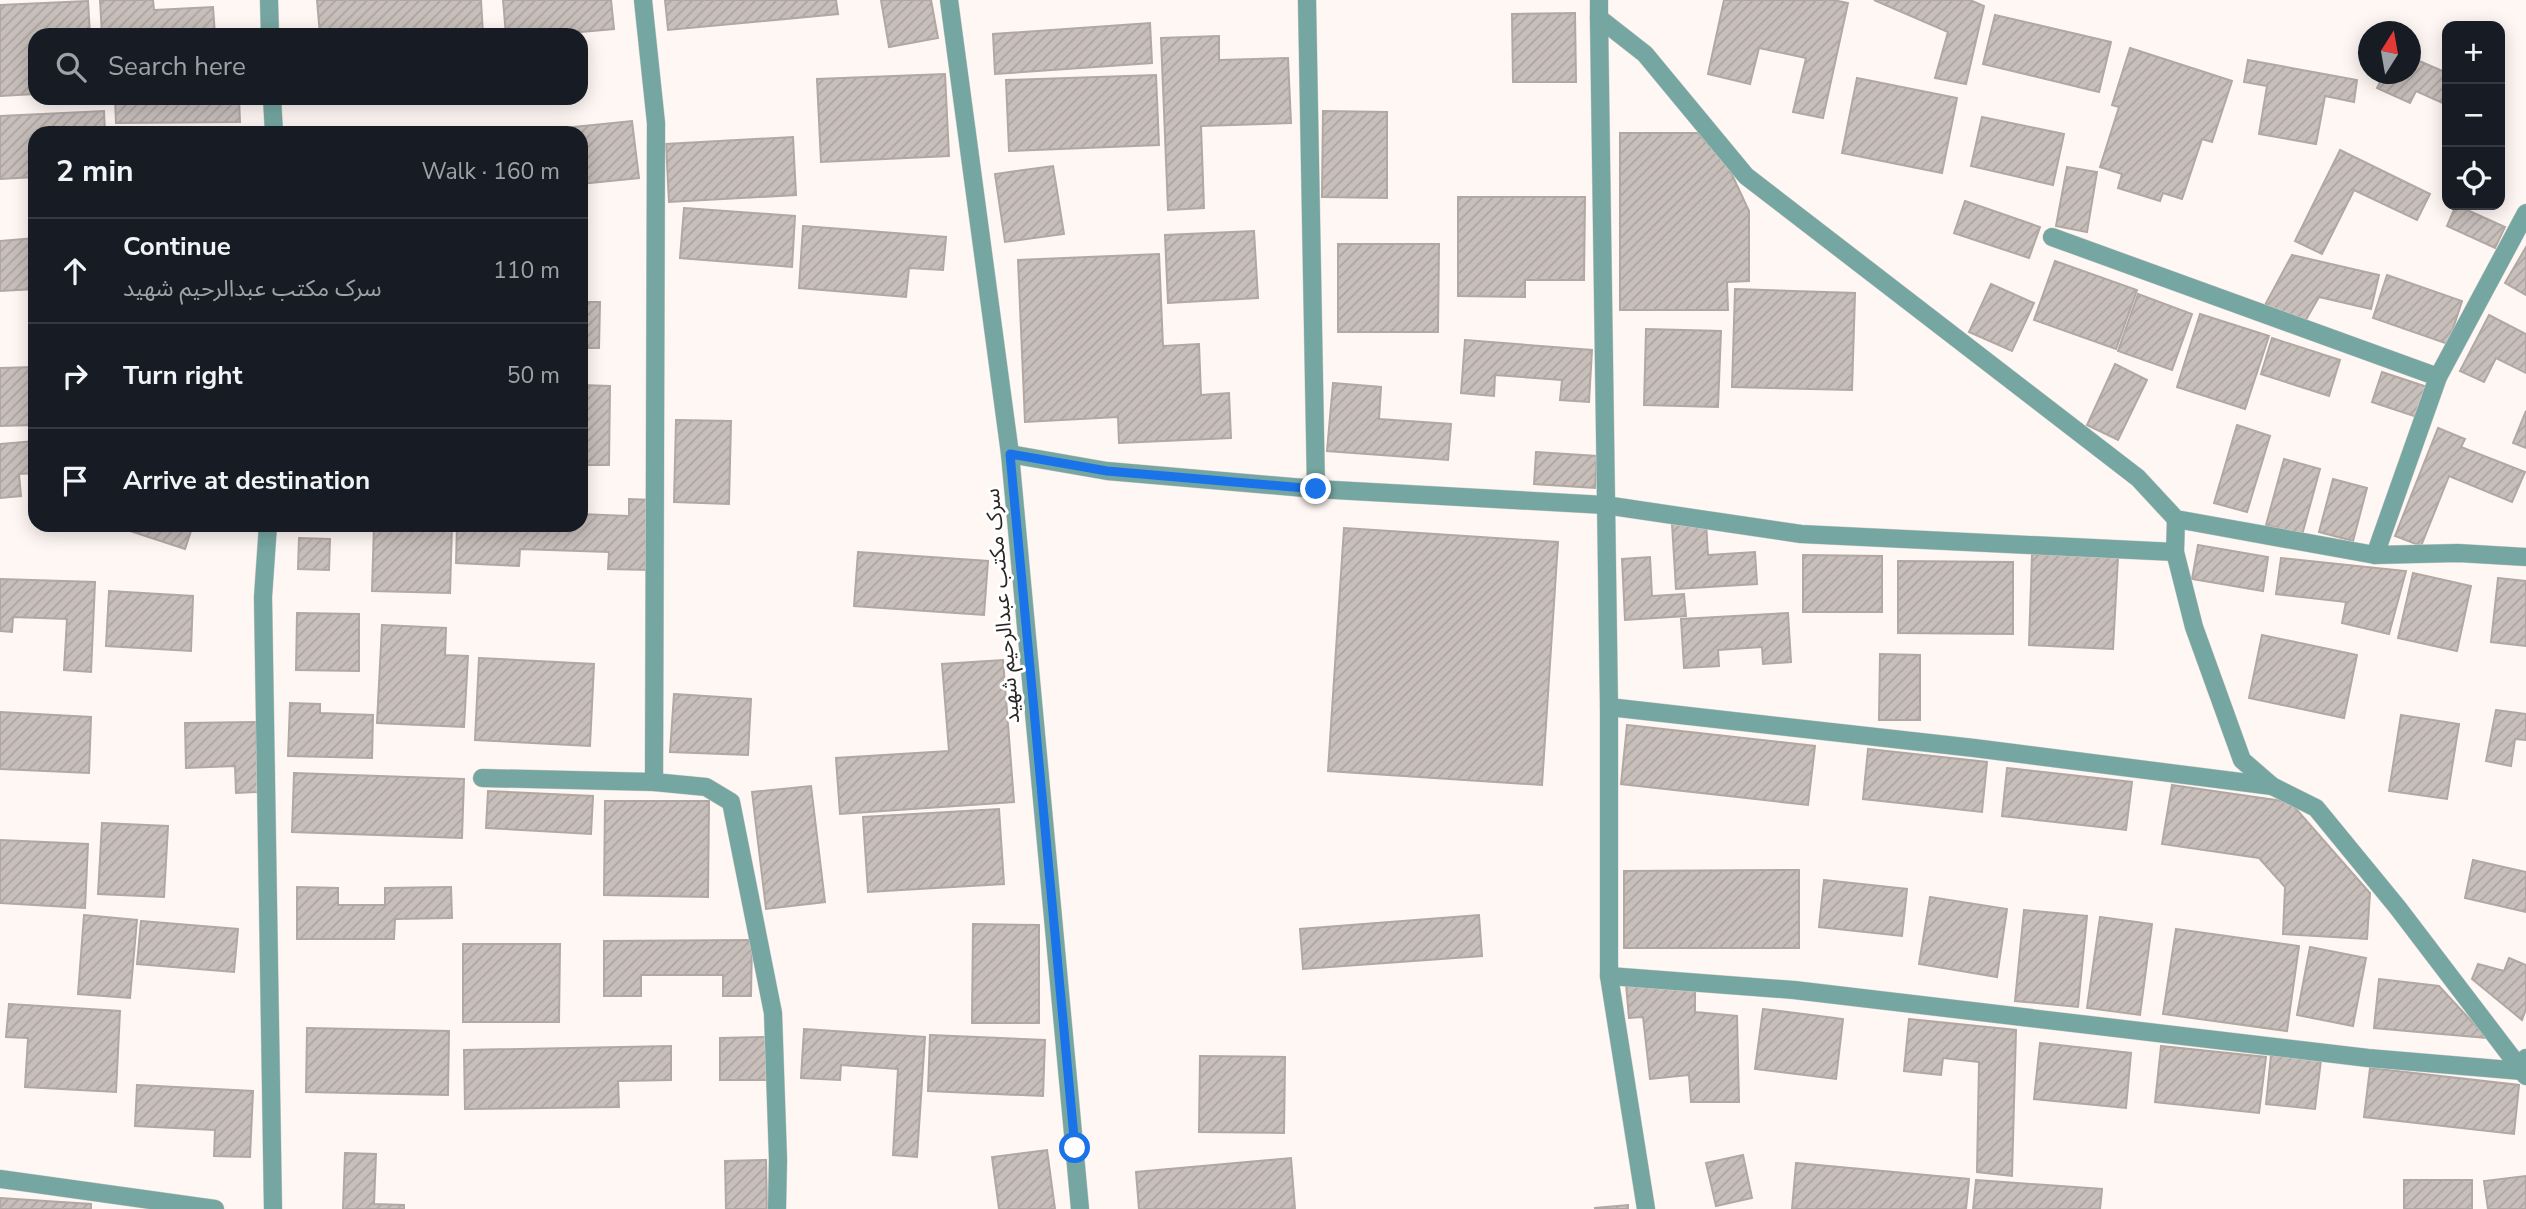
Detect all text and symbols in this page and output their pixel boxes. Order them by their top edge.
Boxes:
north arrow [2358,21,2421,84]
map controls [2442,21,2505,210]
button: + [2442,21,2505,84]
search box [28,28,588,105]
icon: search [52,48,90,86]
text: Search here [108,49,246,84]
button: − [2442,84,2505,147]
button: locate [2442,147,2505,210]
text: 2 min [56,151,134,192]
text: Walk · 160 m [421,156,560,187]
text: Continue [123,229,231,264]
icon: ahead [56,252,94,290]
text: 110 m [493,255,560,286]
text: سرک مکتب عبدالرحیم شهید [123,273,382,304]
icon: right [56,357,94,395]
text: Turn right [123,358,242,393]
text: 50 m [507,360,560,391]
icon: arrive [56,462,94,500]
text: Arrive at destination [123,463,370,498]
route end [1300,473,1331,504]
street label: سرک مکتب عبدالرحیم شهید [978,487,1027,725]
route start [1059,1132,1090,1163]

